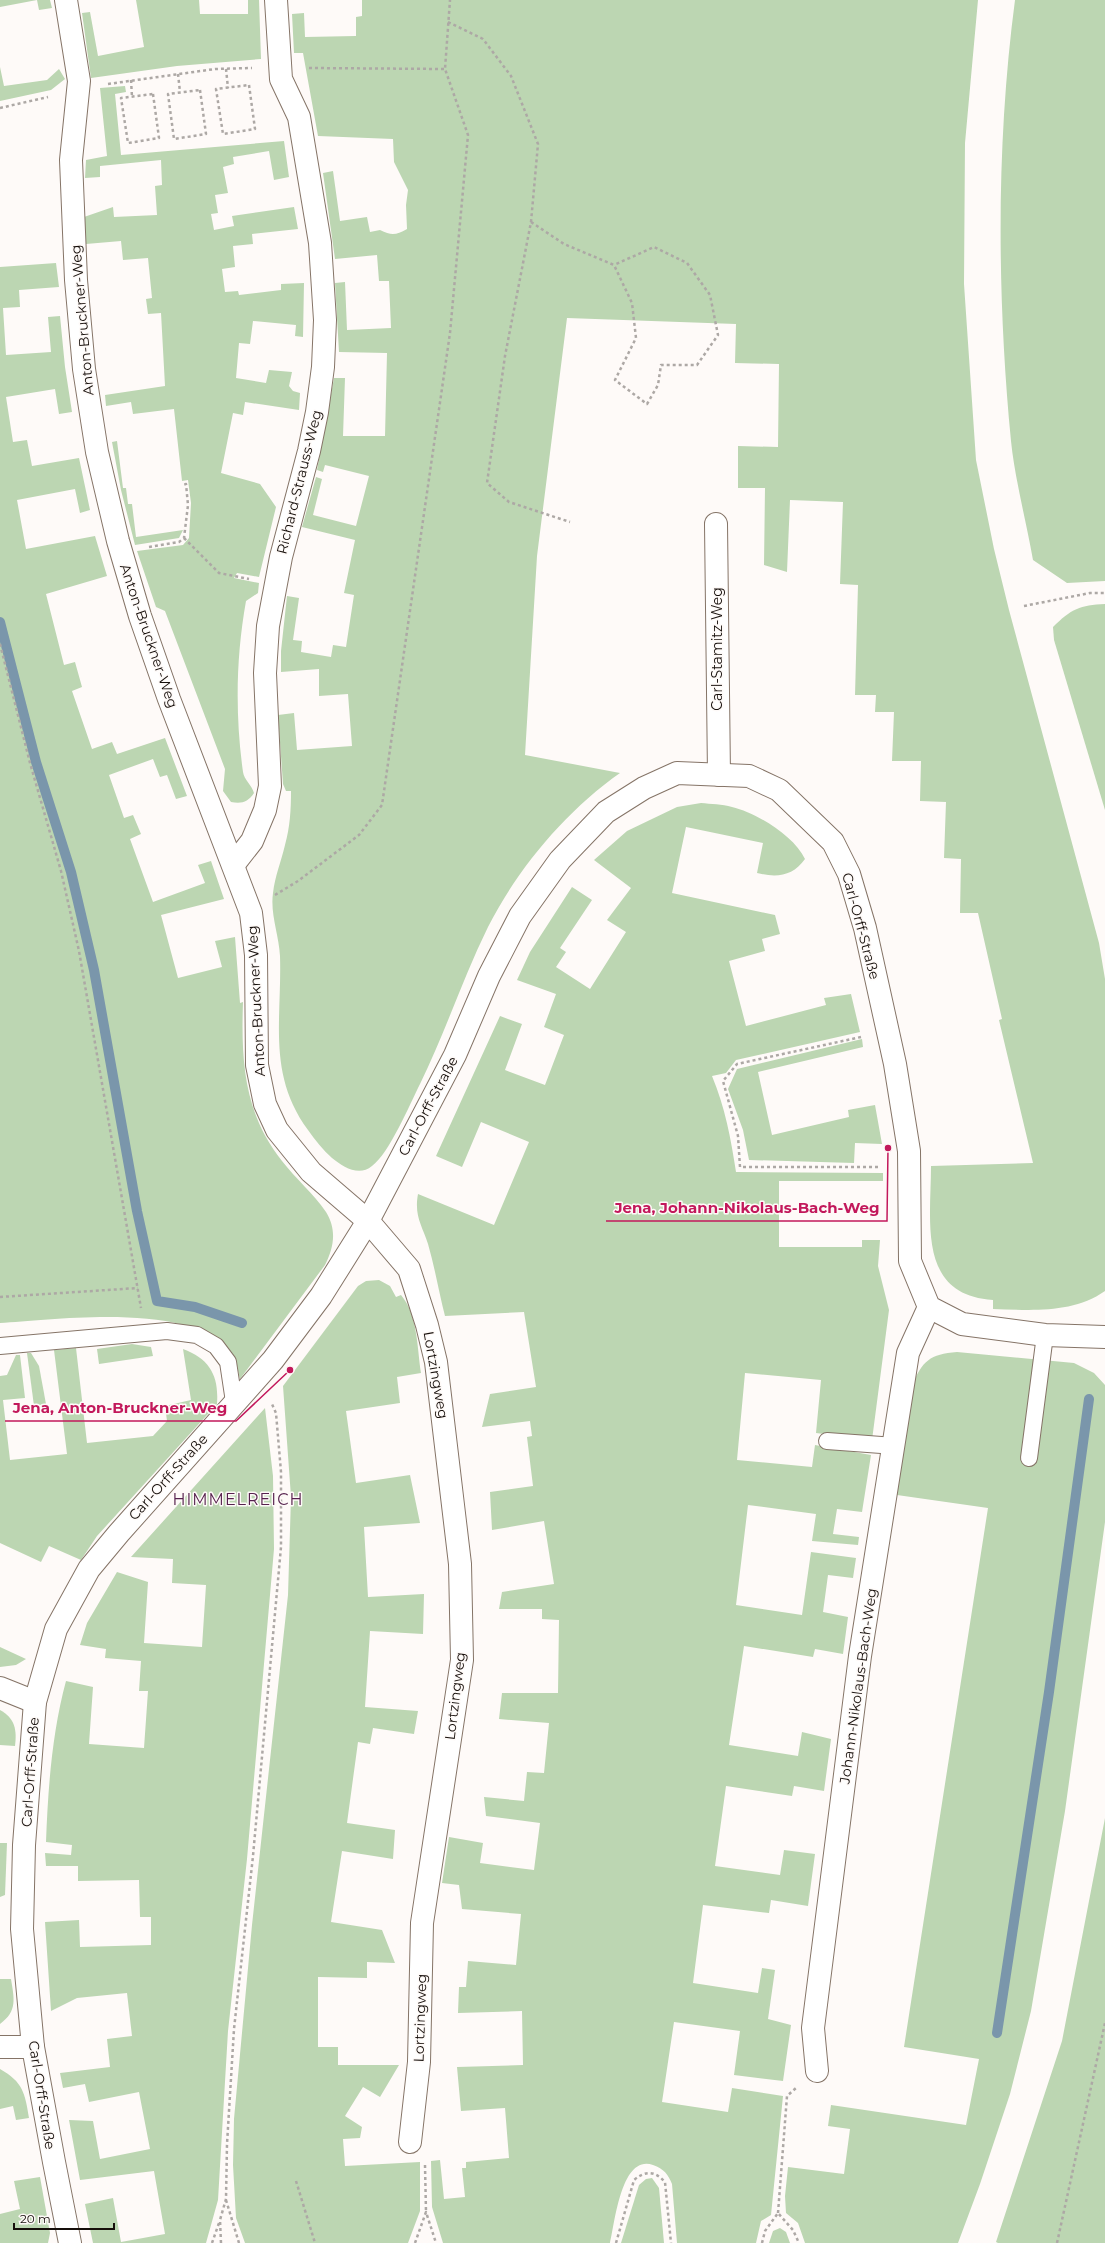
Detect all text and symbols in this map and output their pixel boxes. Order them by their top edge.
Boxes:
street label: Anton-Bruckner-Weg [66,244,98,396]
street label: Richard-Strauss-Weg [272,408,326,556]
street label: Anton-Bruckner-Weg [116,562,182,710]
street label: Carl-Stamitz-Weg [708,587,726,711]
street label: Carl-Orff-Straße [838,871,884,981]
street label: Anton-Bruckner-Weg [243,925,269,1077]
street label: Carl-Orff-Straße [394,1053,462,1159]
callout: Jena, Johann-Nikolaus-Bach-Weg [606,1194,887,1221]
text: Jena, Johann-Nikolaus-Bach-Weg [613,1198,880,1217]
street label: Lortzingweg [419,1330,453,1420]
callout: Jena, Anton-Bruckner-Weg [5,1394,236,1421]
text: Jena, Anton-Bruckner-Weg [12,1398,227,1417]
street label: Carl-Orff-Straße [124,1430,212,1524]
district label: HIMMELREICH [173,1490,303,1509]
street label: Johann-Nikolaus-Bach-Weg [835,1587,881,1786]
street label: Lortzingweg [441,1651,469,1741]
street label: Carl-Orff-Straße [17,1716,43,1828]
street label: Lortzingweg [409,1973,431,2063]
street label: Carl-Orff-Straße [25,2039,59,2151]
scale bar [14,2205,114,2231]
text: 20 m [20,2211,51,2226]

